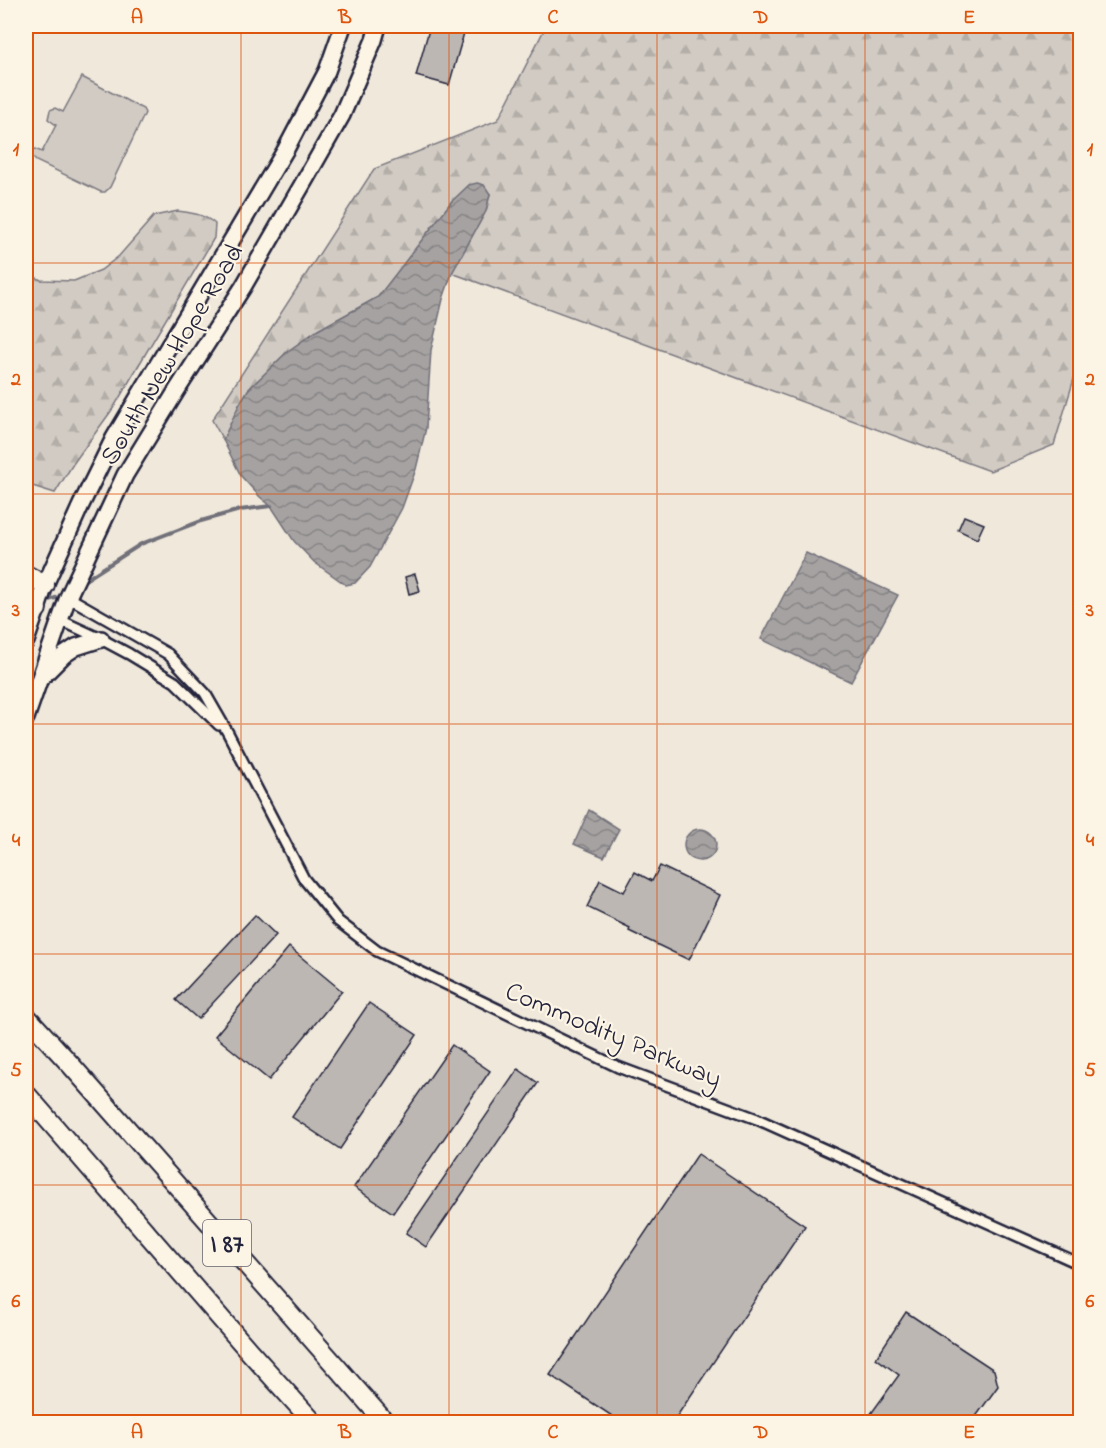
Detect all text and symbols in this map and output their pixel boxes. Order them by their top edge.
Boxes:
text: A [131,4,143,33]
text: B [337,4,352,33]
text: C [548,4,559,33]
text: D [753,4,768,33]
text: E [963,4,975,33]
text: 1 [13,136,20,165]
text: 1 [1087,136,1094,165]
street label: South New Hope Road [91,237,255,473]
text: 2 [10,366,21,395]
text: 2 [1084,366,1095,395]
text: 3 [11,597,20,626]
text: 3 [1085,597,1094,626]
text: 4 [12,827,21,856]
text: 4 [1086,827,1095,856]
street label: Commodity Parkway [499,973,727,1100]
text: 5 [10,1057,22,1086]
text: 5 [1084,1057,1096,1086]
road number: I 87 [203,1220,251,1266]
text: 6 [12,1288,21,1317]
text: 6 [1086,1288,1095,1317]
text: A [131,1419,143,1448]
text: B [337,1419,352,1448]
text: C [548,1419,559,1448]
text: D [753,1419,768,1448]
text: E [963,1419,975,1448]

